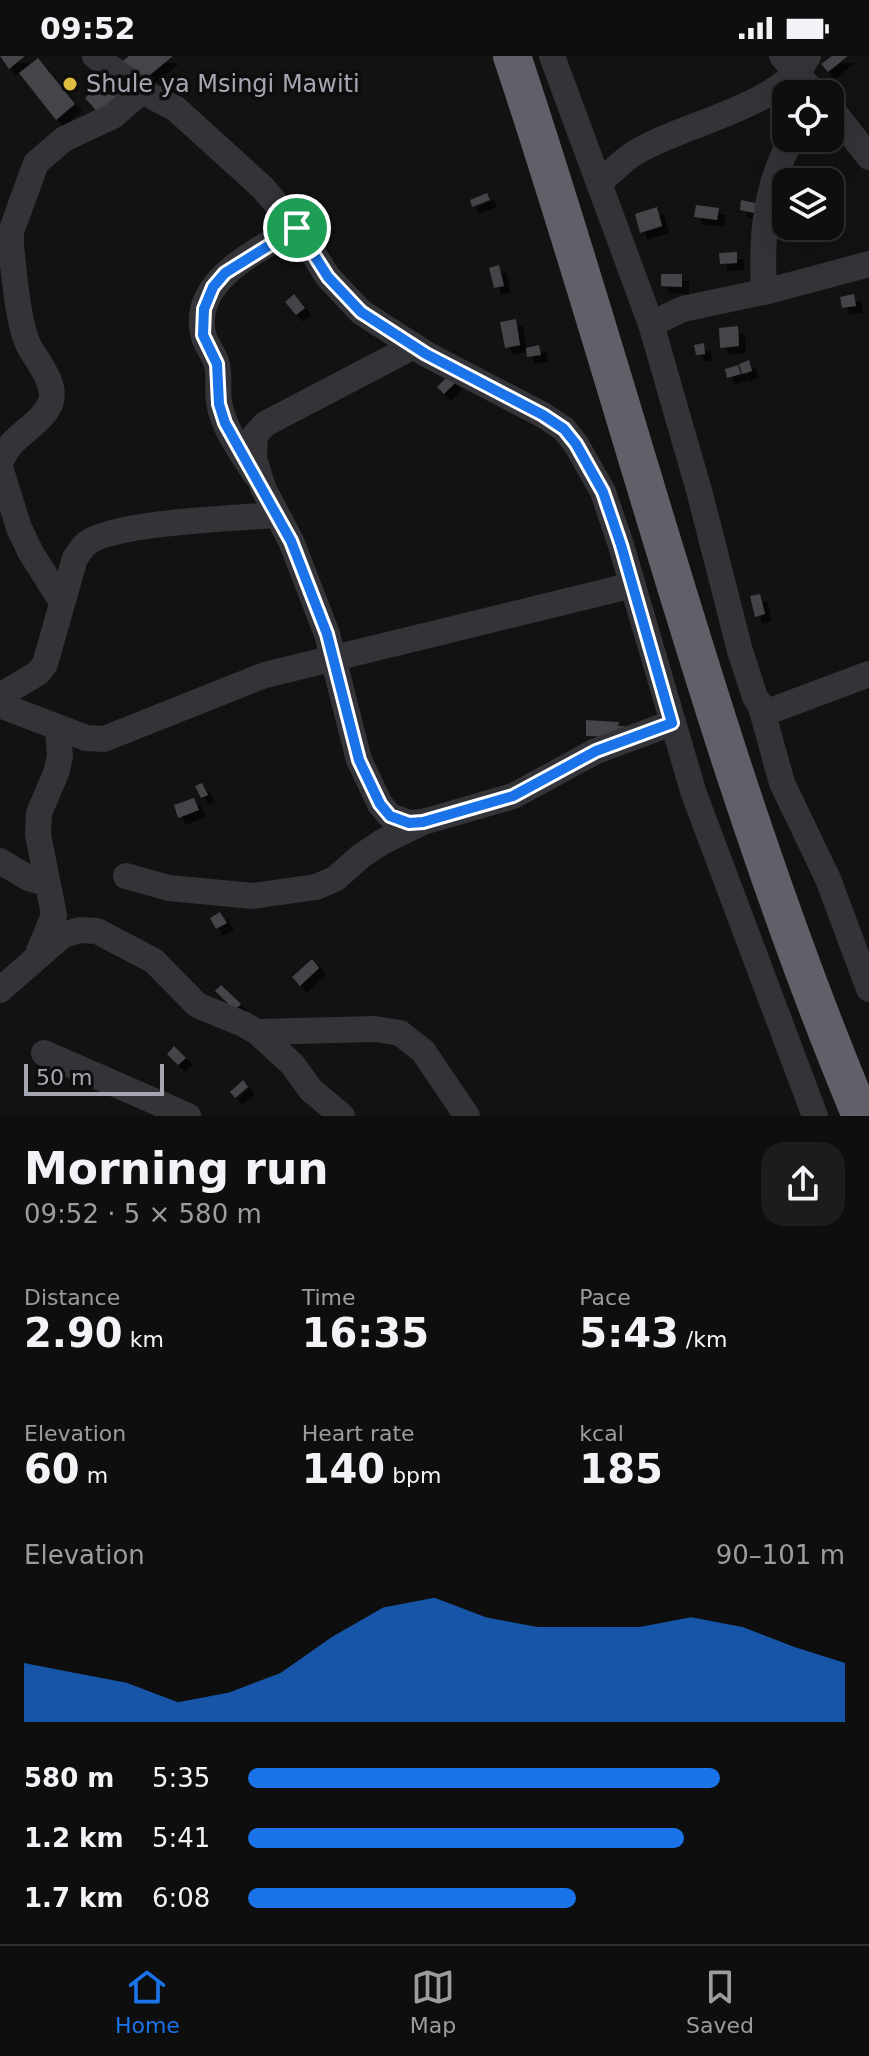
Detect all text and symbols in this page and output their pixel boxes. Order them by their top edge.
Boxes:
text: 09:52 [40,11,136,46]
place label: Shule ya Msingi Mawiti [86,70,360,98]
marker: Shule ya Msingi Mawiti [61,75,79,93]
map controls [772,80,844,240]
button: locate [772,80,844,152]
button: layers [772,168,844,240]
pin [263,194,331,262]
icon: arrive [275,206,319,250]
scale bar [24,1060,164,1096]
text: 50 m [36,1065,92,1090]
button: share [761,1142,845,1226]
text: Morning run [24,1143,329,1194]
text: 09:52 · 5 × 580 m [24,1199,262,1229]
text: Distance [24,1285,120,1310]
text: Time [302,1285,356,1310]
text: Pace [579,1285,631,1310]
text: 2.90 [24,1310,123,1356]
text: 16:35 [302,1310,429,1356]
text: 5:43 [579,1310,679,1356]
text: km [123,1327,164,1352]
text: /km [679,1327,727,1352]
text: Elevation [24,1421,126,1446]
text: Heart rate [302,1421,415,1446]
text: kcal [579,1421,624,1446]
text: 60 [24,1446,80,1492]
text: 140 [302,1446,385,1492]
text: 185 [579,1446,663,1492]
text: m [80,1463,108,1488]
text: bpm [385,1463,442,1488]
text: Elevation [24,1540,145,1570]
text: 90–101 m [716,1540,845,1570]
text: 580 m [24,1763,114,1793]
text: 5:35 [152,1763,210,1793]
text: 1.2 km [24,1823,124,1853]
text: 5:41 [152,1823,210,1853]
text: 1.7 km [24,1883,124,1913]
text: 6:08 [152,1883,210,1913]
tab: Home [115,1965,180,2038]
tab: Map [410,1965,456,2038]
tab: Saved [686,1965,754,2038]

